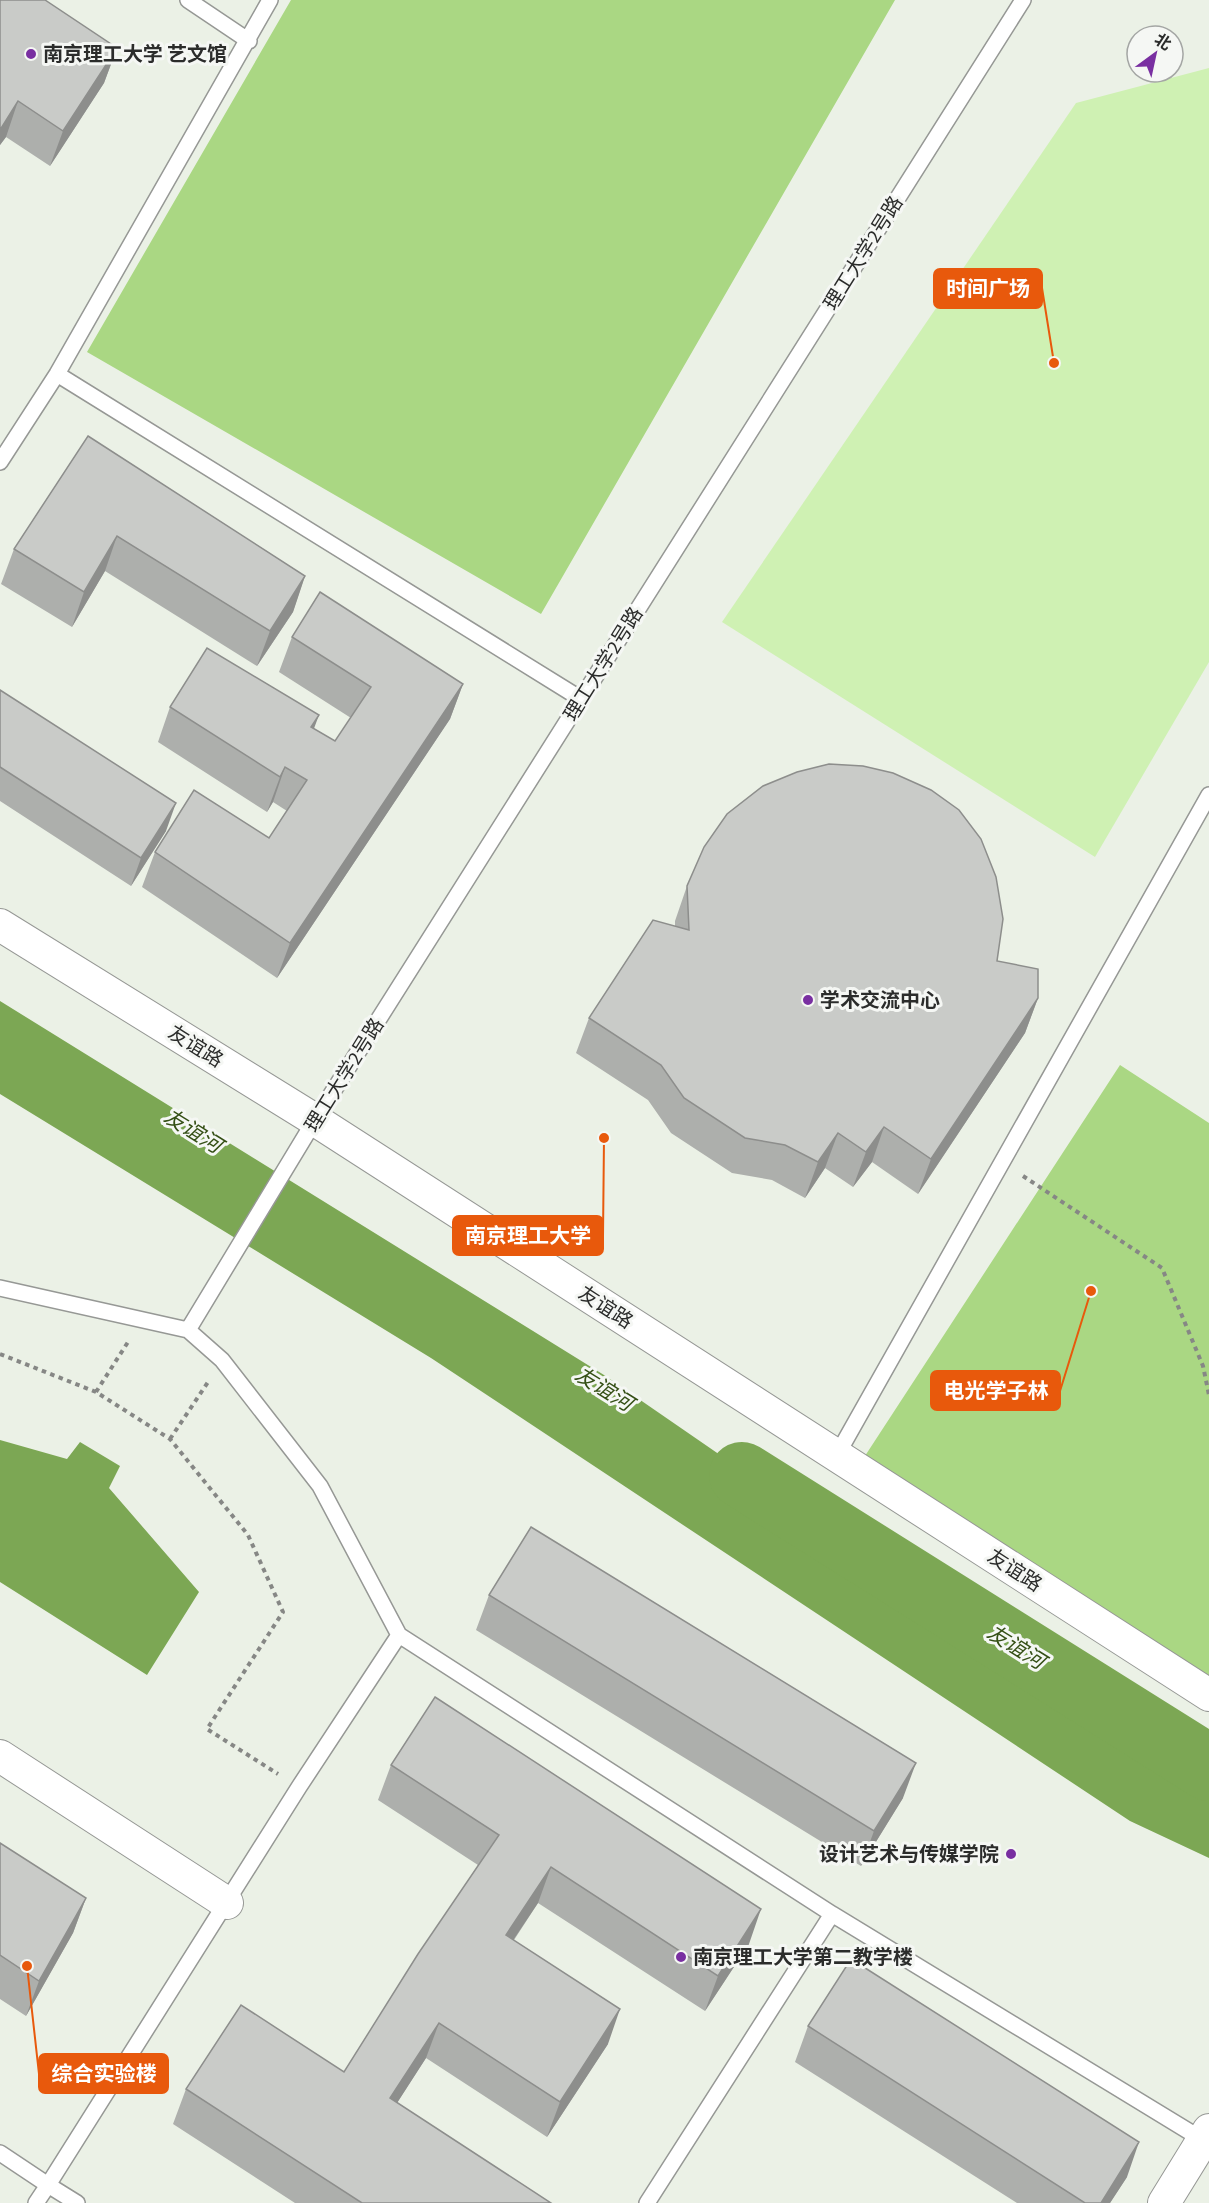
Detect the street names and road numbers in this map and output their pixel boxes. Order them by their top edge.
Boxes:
street label: 理工大学2号路 [818,191,910,316]
street label: 理工大学2号路 [558,602,650,727]
street label: 理工大学2号路 [299,1013,391,1138]
street label: 友谊路 [163,1019,228,1075]
street label: 友谊路 [573,1280,638,1336]
street label: 友谊路 [982,1543,1047,1599]

